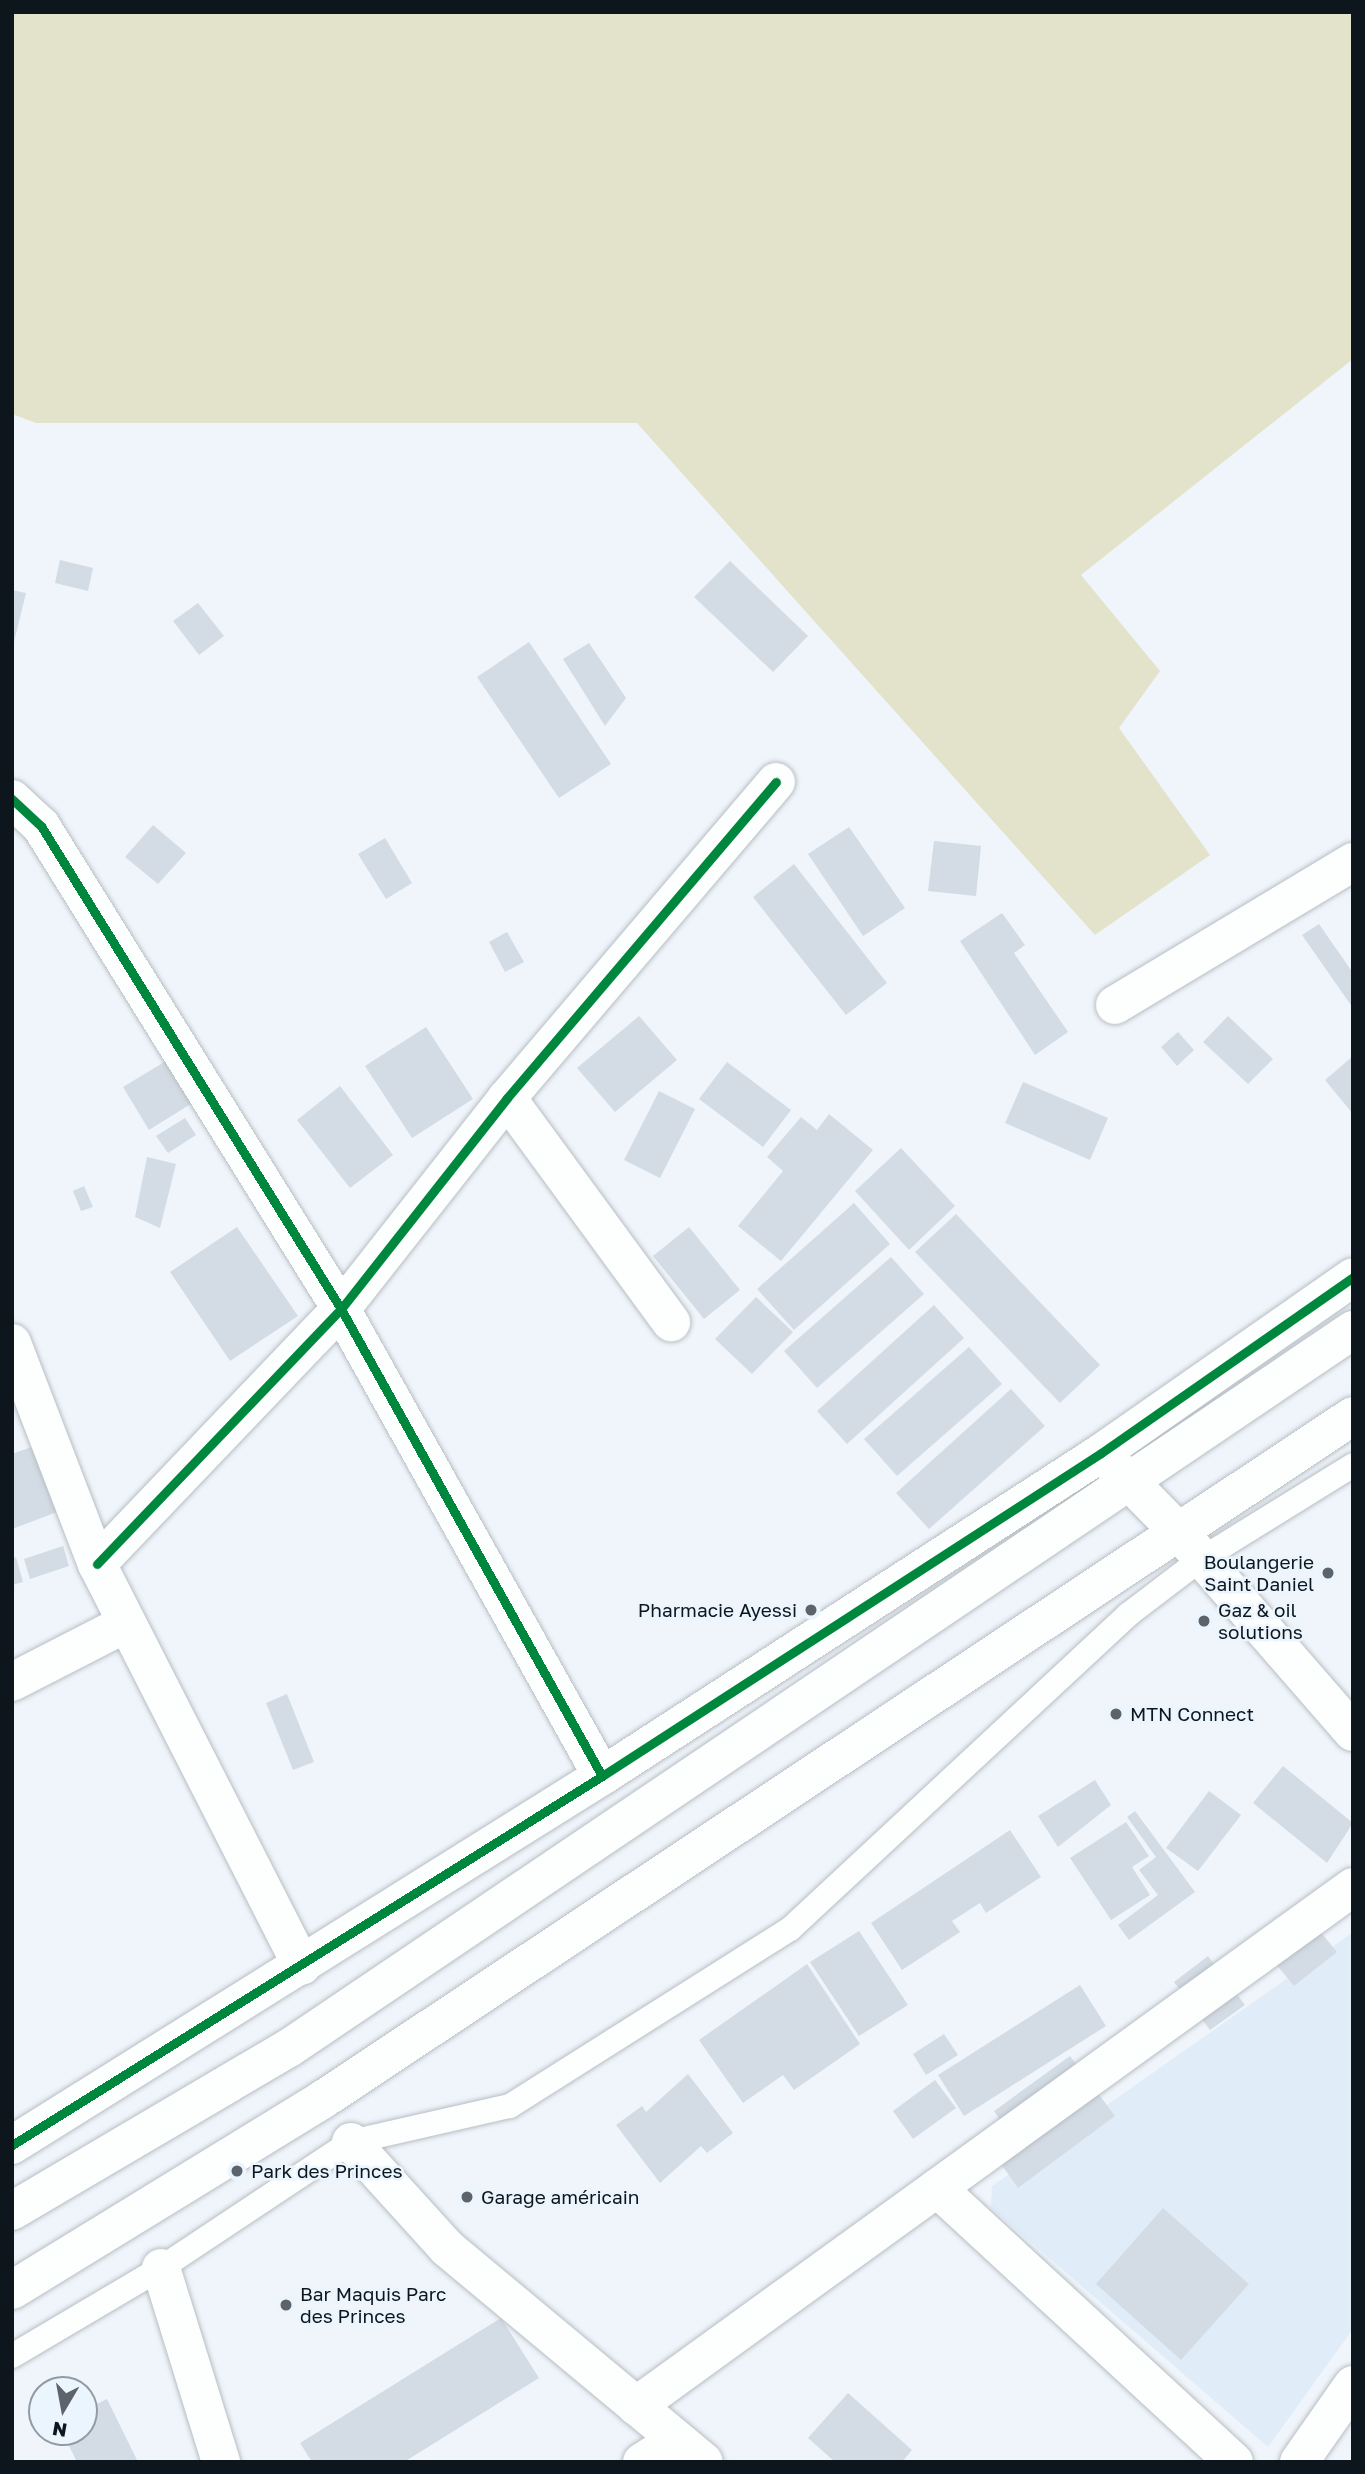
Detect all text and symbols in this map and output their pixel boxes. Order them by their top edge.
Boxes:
place label: Boulangerie Saint Daniel [1204,1551,1314,1595]
marker: Boulangerie Saint Daniel [1320,1565,1336,1581]
place label: Pharmacie Ayessi [638,1599,797,1621]
place label: Gaz & oil solutions [1218,1599,1303,1643]
marker: Pharmacie Ayessi [803,1602,819,1618]
marker: Gaz & oil solutions [1196,1613,1212,1629]
place label: MTN Connect [1130,1703,1254,1725]
marker: MTN Connect [1108,1706,1124,1722]
place label: Park des Princes [251,2160,402,2182]
marker: Park des Princes [229,2163,245,2179]
place label: Garage américain [481,2186,639,2208]
marker: Garage américain [459,2189,475,2205]
place label: Bar Maquis Parc des Princes [300,2283,446,2327]
marker: Bar Maquis Parc des Princes [278,2297,294,2313]
north arrow [28,2376,98,2446]
text: N [51,2418,69,2443]

